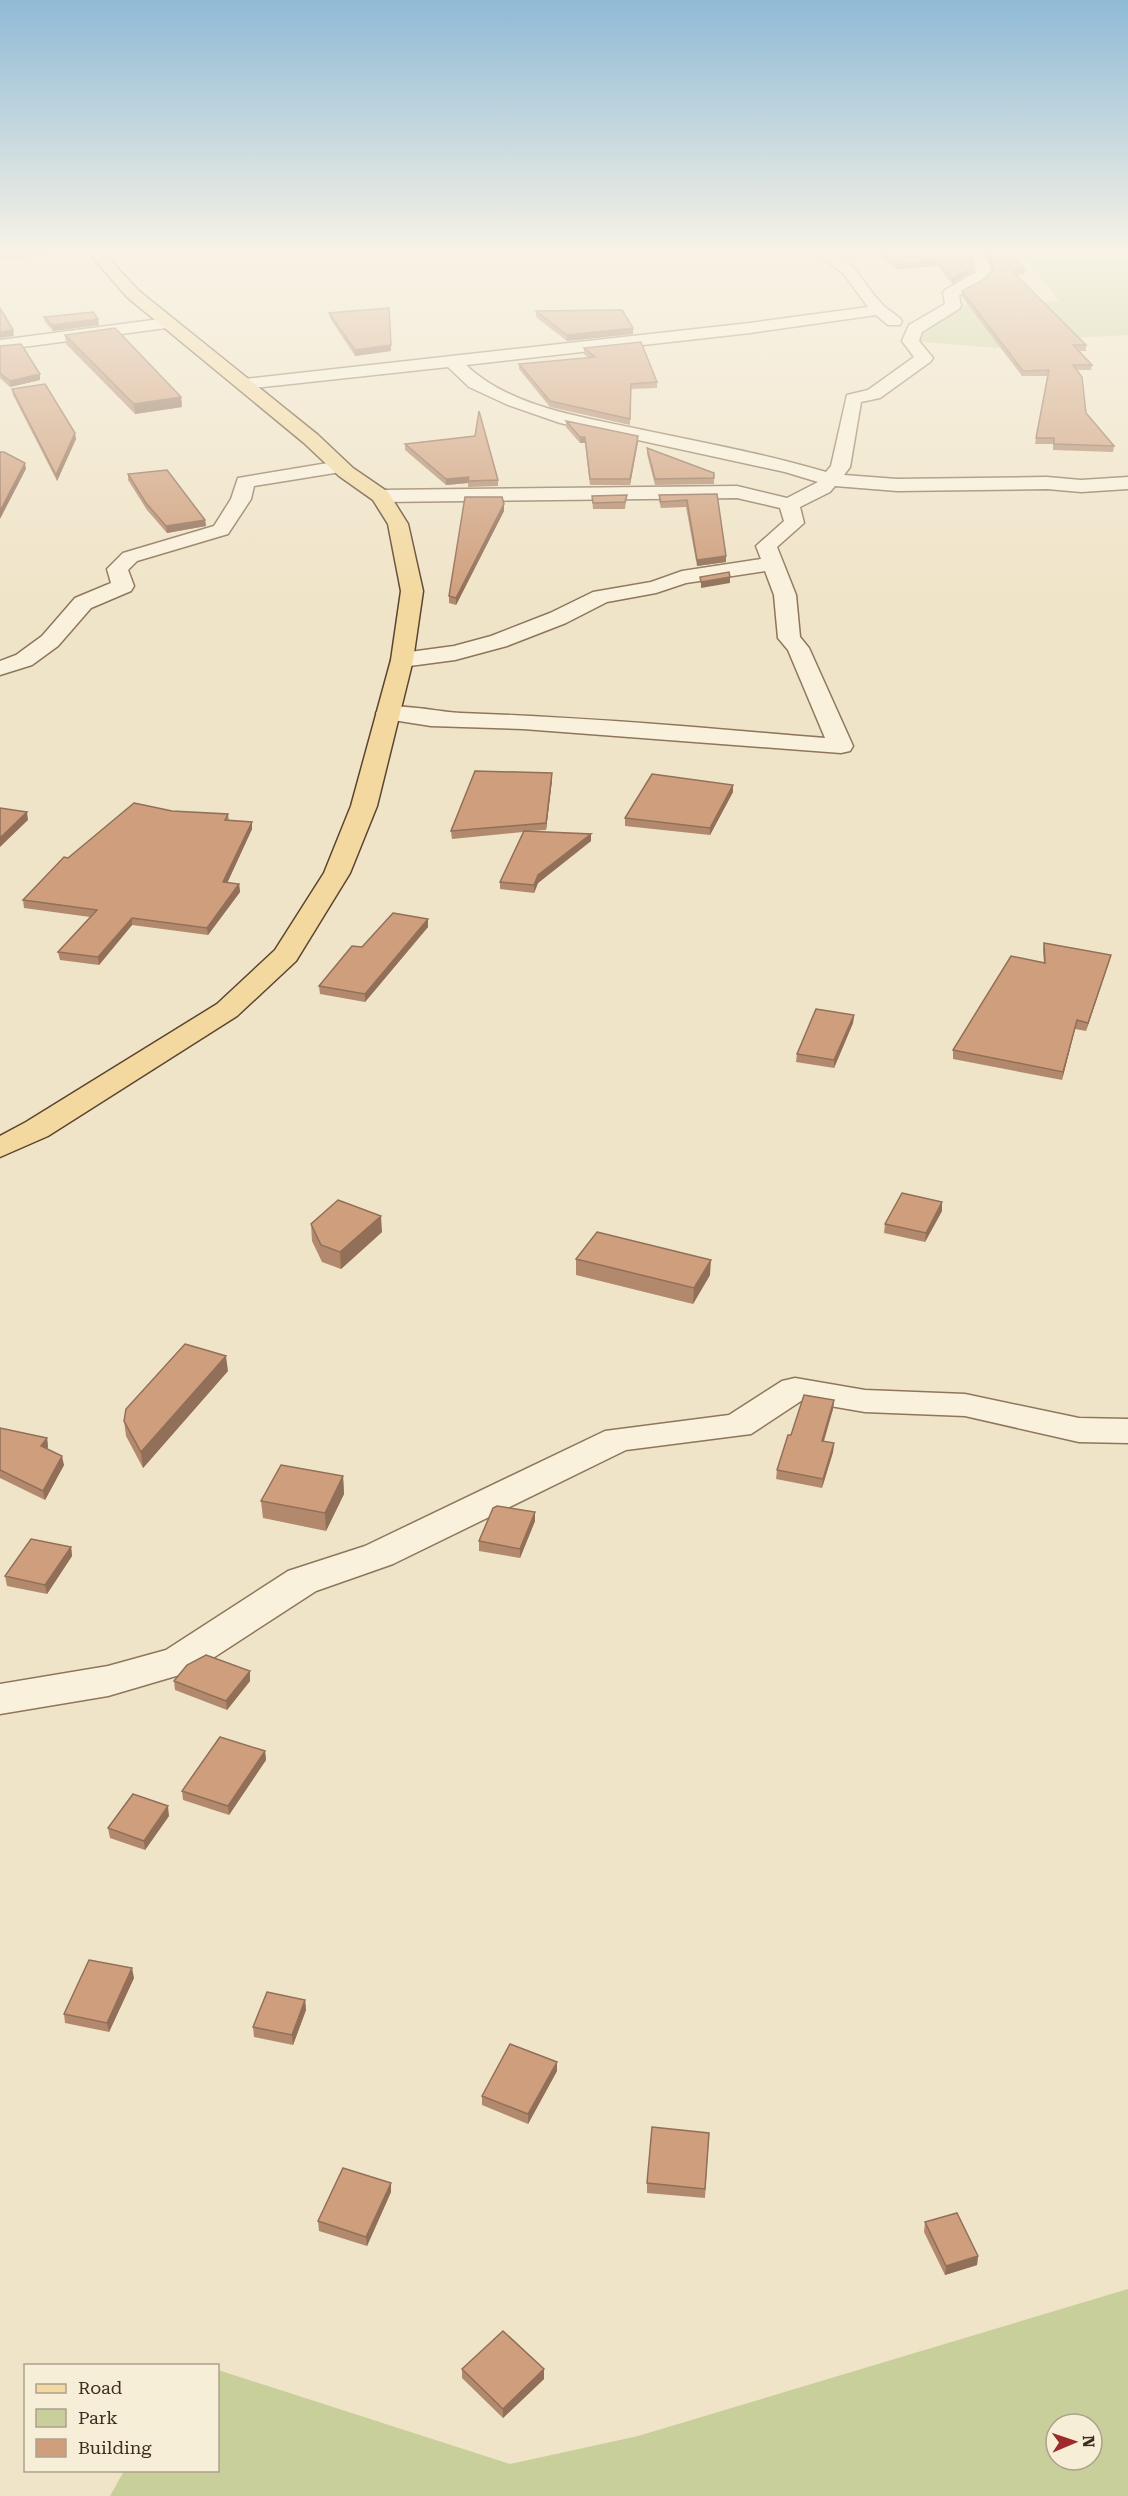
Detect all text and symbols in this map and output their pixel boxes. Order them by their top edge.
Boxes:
legend [24,2364,219,2472]
text: Road [78,2377,123,2398]
text: Park [78,2407,118,2428]
north arrow [1044,2412,1104,2472]
text: N [1079,2435,1098,2448]
text: Building [78,2437,152,2458]

